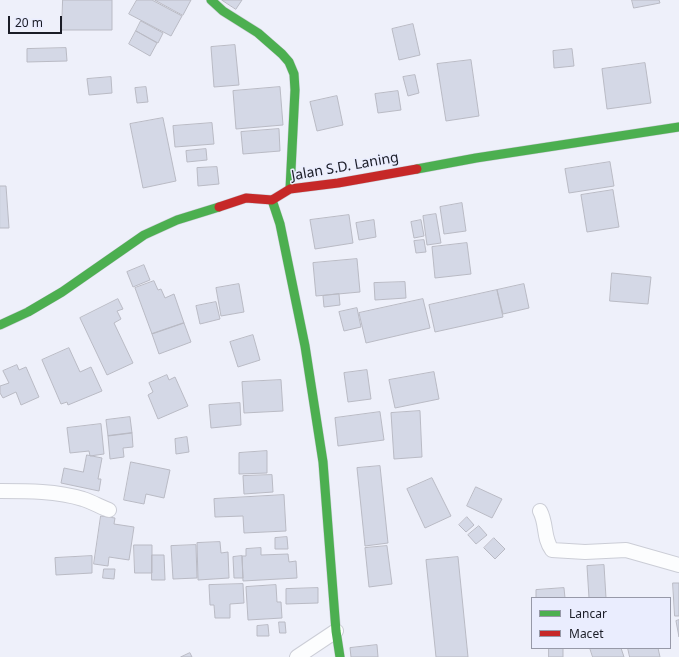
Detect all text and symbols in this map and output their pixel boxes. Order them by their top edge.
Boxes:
scale bar [10,8,64,34]
text: 20 m [15,14,43,31]
street label: Jalan S.D. Laning [290,149,400,185]
legend [531,597,671,649]
text: Lancar [569,605,607,622]
text: Macet [569,625,603,642]

